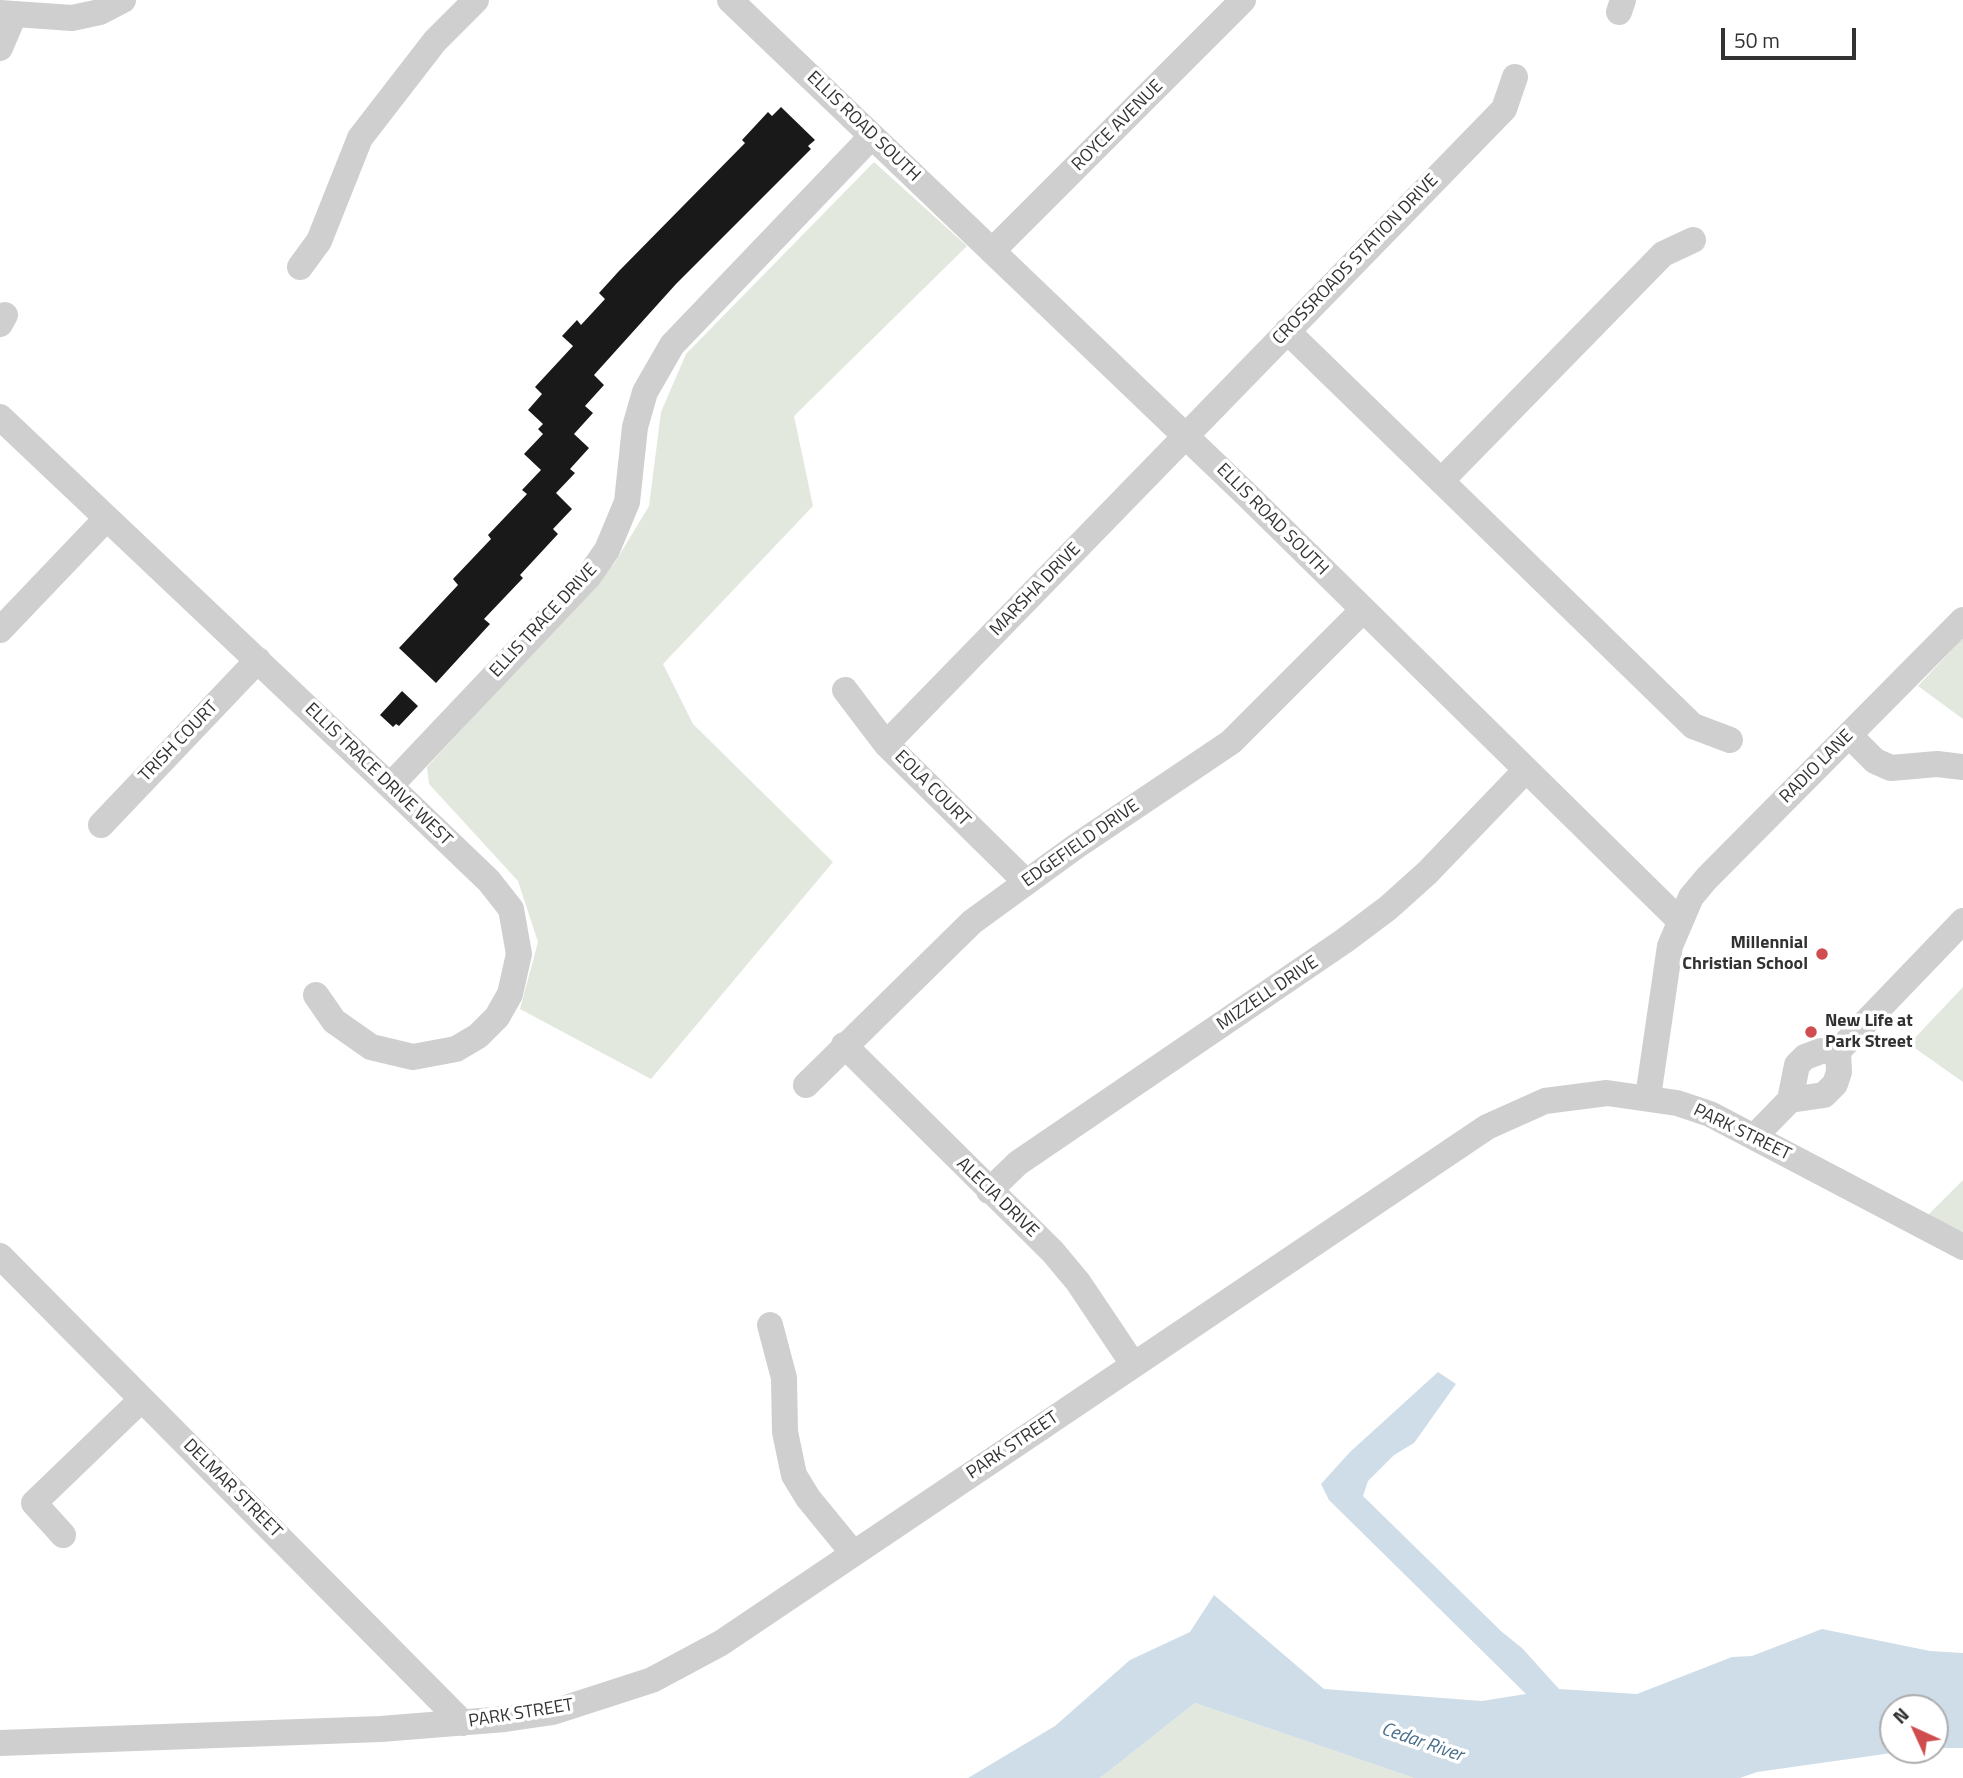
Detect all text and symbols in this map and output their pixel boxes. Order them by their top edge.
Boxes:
scale bar [1725,14,1860,58]
text: 50 m [1734,24,1780,56]
street label: ELLIS ROAD SOUTH [802,67,924,187]
street label: ROYCE AVENUE [1068,76,1168,176]
street label: CROSSROADS STATION DRIVE [1269,170,1443,350]
street label: ELLIS ROAD SOUTH [1212,460,1332,580]
street label: MARSHA DRIVE [986,539,1086,641]
street label: ELLIS TRACE DRIVE [486,560,602,682]
street label: TRISH COURT [135,697,223,787]
street label: ELLIS TRACE DRIVE WEST [300,699,456,851]
street label: RADIO LANE [1776,726,1858,808]
street label: EOLA COURT [890,747,974,831]
street label: EDGEFIELD DRIVE [1018,796,1144,892]
place label: Millennial Christian School [1682,933,1808,976]
marker: Millennial Christian School [1814,946,1830,962]
street label: MIZZELL DRIVE [1213,952,1323,1036]
place label: New Life at Park Street [1825,1011,1913,1054]
marker: New Life at Park Street [1803,1024,1819,1040]
street label: PARK STREET [1690,1100,1794,1166]
street label: ALECIA DRIVE [952,1154,1042,1242]
street label: PARK STREET [963,1407,1063,1485]
street label: DELMAR STREET [178,1435,286,1543]
north arrow [1879,1694,1949,1764]
street label: PARK STREET [467,1695,575,1733]
text: N [1885,1700,1915,1730]
water label: Cedar River [1378,1718,1466,1768]

